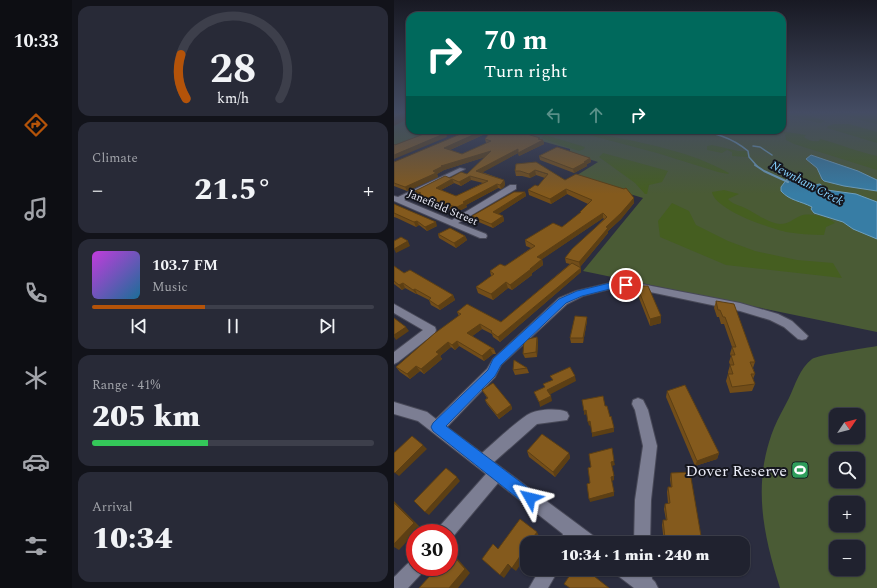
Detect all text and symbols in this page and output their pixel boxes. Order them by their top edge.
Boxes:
text: 70 m [484,19,548,62]
text: 10:33 [13,28,59,55]
icon: right [418,28,470,80]
text: 28 [210,38,256,101]
text: Turn right [484,58,567,85]
text: km/h [217,88,249,110]
icon: left [543,104,565,126]
icon: ahead [585,104,607,126]
icon: right [627,104,649,126]
icon: directions [22,111,50,139]
text: Climate [92,148,138,168]
water label: Newnham Creek [767,156,847,211]
text: 21.5° [194,167,272,213]
text: − [92,174,103,207]
text: + [363,174,374,207]
street label: Janefield Street [405,185,481,230]
icon: music [22,195,50,223]
text: 103.7 FM [152,254,218,277]
pin [609,268,643,302]
icon: arrive [615,274,637,296]
text: Music [152,277,188,297]
icon: phone [22,279,50,307]
icon: previous [128,315,150,337]
icon: pause [222,315,244,337]
icon: next [316,315,338,337]
icon: climate [22,364,50,392]
text: Range · 41% [92,375,160,395]
text: 205 km [92,394,200,440]
north arrow [829,408,865,444]
map controls [829,408,865,576]
icon: car [22,448,50,476]
button: search [829,452,865,488]
place label: Dover Reserve [685,459,787,483]
sports icon: Dover Reserve [790,460,810,480]
position arrow [509,477,551,519]
button: + [829,496,865,532]
text: Arrival [92,497,133,517]
text: 10:34 [92,516,172,562]
speed limit sign: 30 [406,524,458,576]
icon: filters [22,532,50,560]
button: − [829,540,865,576]
text: 10:34 · 1 min · 240 m [561,544,709,567]

